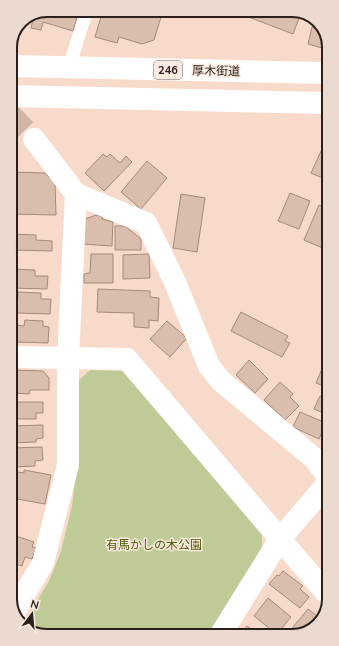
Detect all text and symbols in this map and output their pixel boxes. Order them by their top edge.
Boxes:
road number: 246 [154,61,182,79]
street label: 厚木街道 [192,63,240,79]
park label: 有馬かしの木公園 [106,537,202,553]
north arrow [12,594,52,634]
text: N [29,597,41,613]

